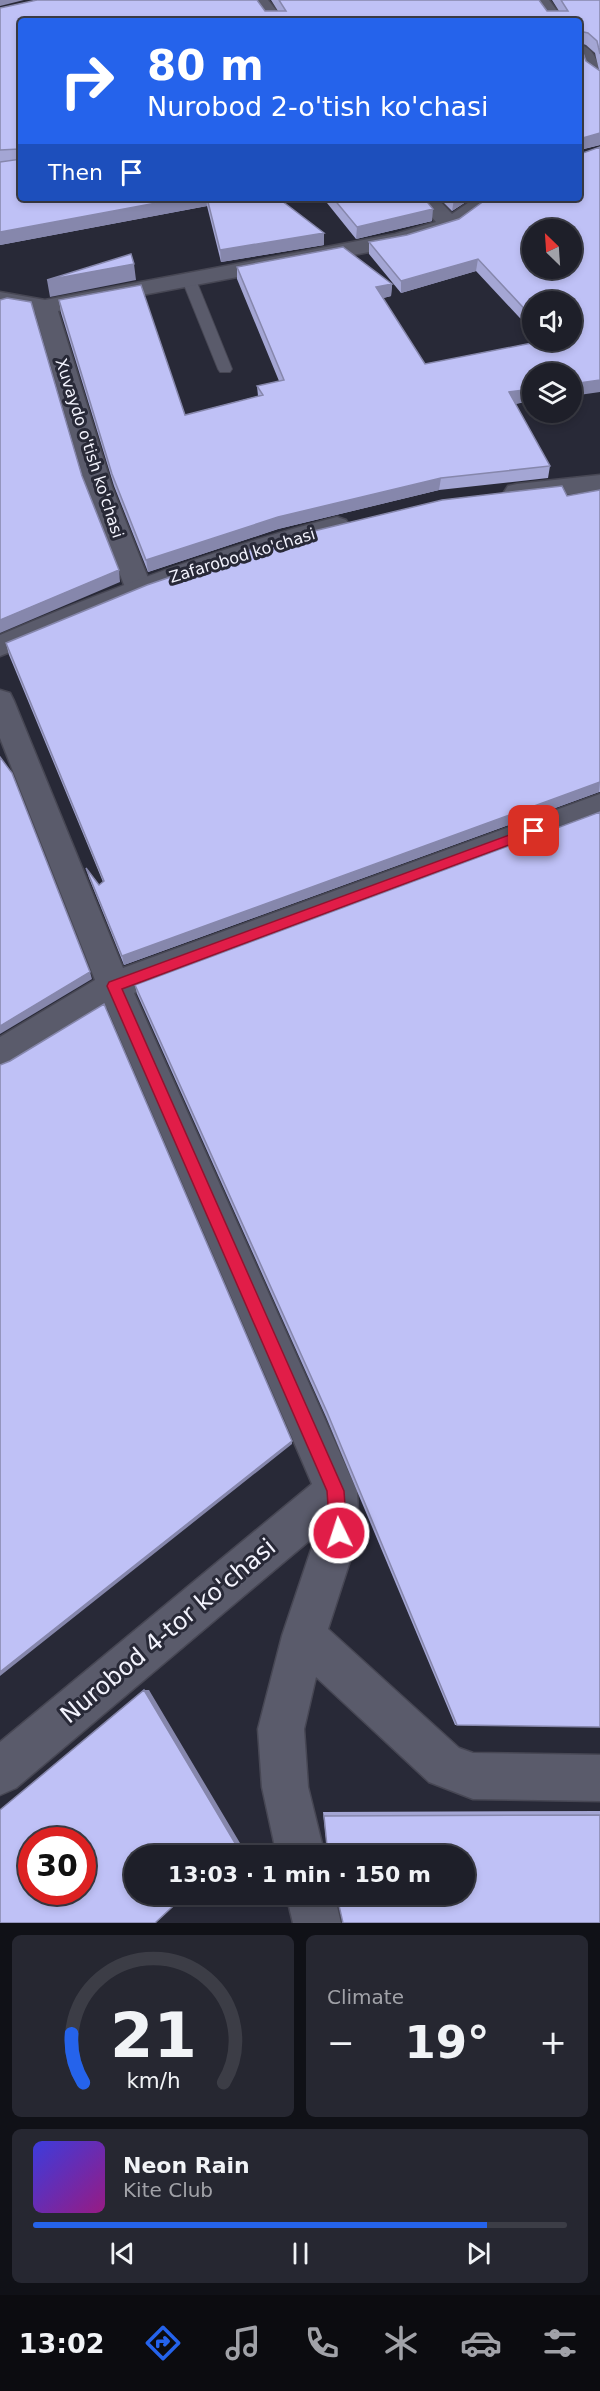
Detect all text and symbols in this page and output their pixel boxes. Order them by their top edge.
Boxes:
text: 80 m [147,41,264,90]
icon: right [48,42,126,120]
text: Nurobod 2-o'tish ko'chasi [147,91,489,122]
icon: arrive [115,156,148,189]
text: Then [48,160,103,185]
north arrow [522,219,582,279]
map controls [522,219,582,423]
button: sound [522,291,582,351]
street label: Xuvaydo o'tish ko'chasi [51,356,128,540]
button: layers [522,363,582,423]
street label: Zafarobod ko'chasi [167,524,318,587]
pin [508,805,559,856]
icon: arrive [517,814,550,847]
position arrow [307,1501,371,1565]
street label: Nurobod 4-tor ko'chasi [55,1533,281,1729]
speed limit sign: 30 [18,1827,96,1905]
text: 13:03 · 1 min · 150 m [168,1862,431,1887]
text: Climate [327,1985,404,2009]
text: 21 [110,1999,196,2072]
text: 19° [404,2016,490,2069]
text: − [327,2023,355,2062]
text: + [539,2023,567,2062]
text: km/h [126,2068,180,2093]
text: Neon Rain [123,2153,250,2178]
text: Kite Club [123,2178,213,2202]
icon: previous [106,2237,139,2270]
icon: pause [284,2237,317,2270]
icon: next [462,2237,495,2270]
icon: directions [142,2322,184,2364]
icon: music [222,2322,264,2364]
icon: phone [301,2322,343,2364]
icon: climate [380,2322,422,2364]
icon: car [460,2322,502,2364]
icon: filters [539,2322,581,2364]
text: 13:02 [19,2328,105,2359]

